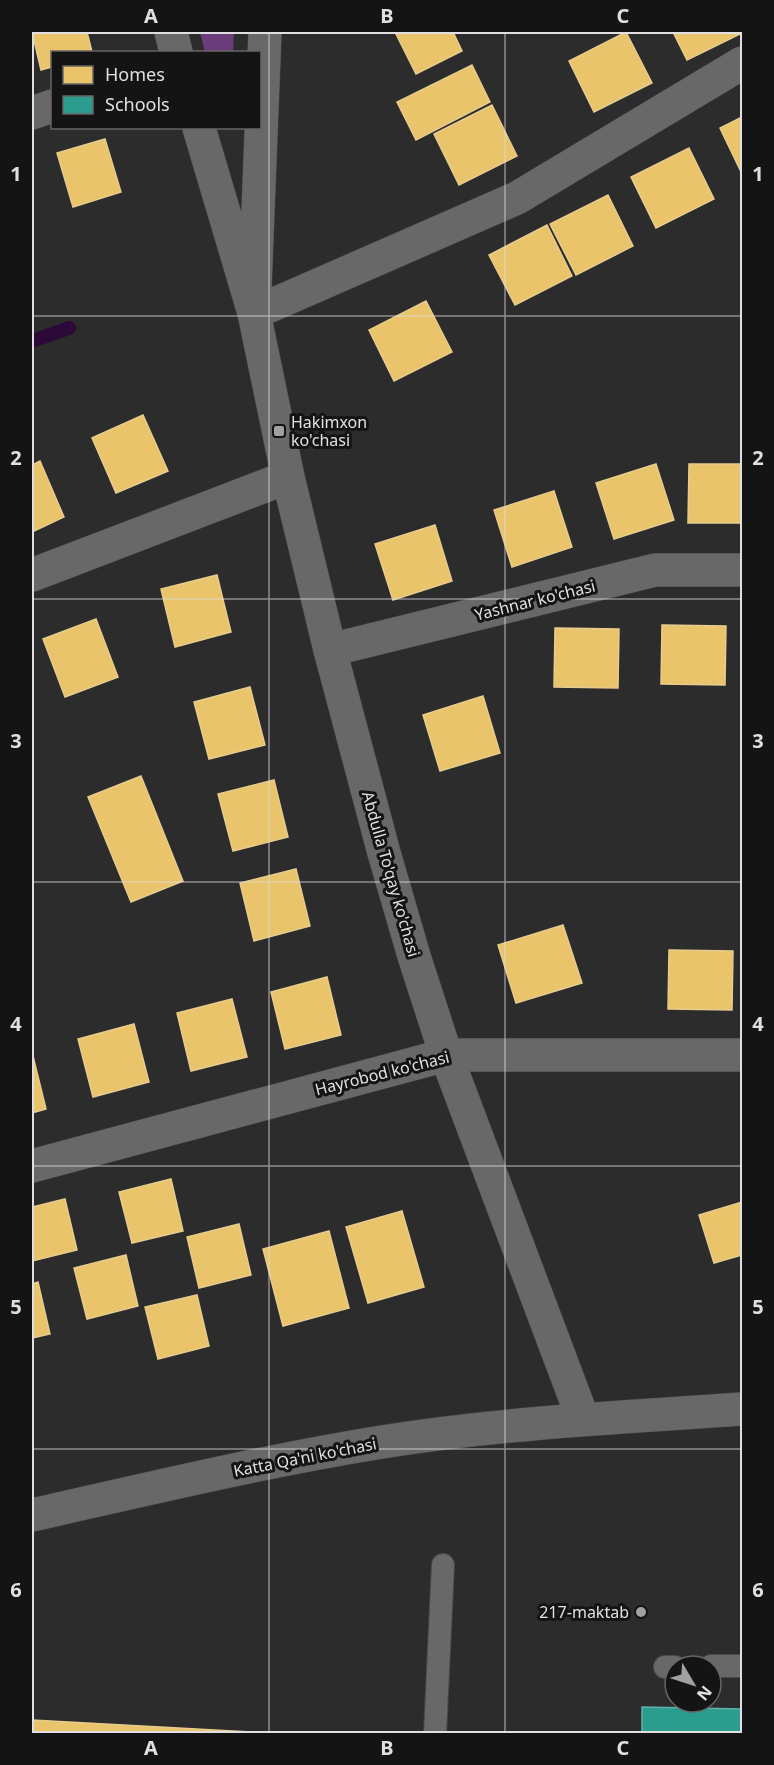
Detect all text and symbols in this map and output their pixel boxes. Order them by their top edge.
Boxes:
text: A [144,2,158,29]
text: B [380,2,394,29]
text: C [617,2,630,29]
legend [51,51,261,129]
text: Homes [105,62,165,86]
text: Schools [105,92,170,116]
text: 1 [10,160,22,187]
text: 1 [752,160,764,187]
place label: Hakimxon ko'chasi [291,411,367,451]
marker: Hakimxon ko'chasi [272,424,286,438]
text: 2 [10,444,22,471]
text: 2 [752,444,764,471]
street label: Yashnar ko'chasi [472,574,598,626]
text: 3 [10,727,22,754]
text: 3 [752,727,764,754]
street label: Abdulla To'qay ko'chasi [357,789,425,959]
text: 4 [10,1010,22,1037]
text: 4 [752,1010,764,1037]
street label: Hayrobod ko'chasi [313,1046,451,1100]
text: 5 [10,1293,22,1320]
text: 5 [752,1293,764,1320]
street label: Katta Qa'ni ko'chasi [232,1432,378,1482]
text: 6 [10,1576,22,1603]
text: 6 [752,1576,764,1603]
place label: 217-maktab [539,1601,629,1623]
marker: 217-maktab [634,1605,648,1619]
north arrow [663,1654,723,1714]
text: N [692,1681,717,1705]
text: A [144,1734,158,1761]
text: B [380,1734,394,1761]
text: C [617,1734,630,1761]

